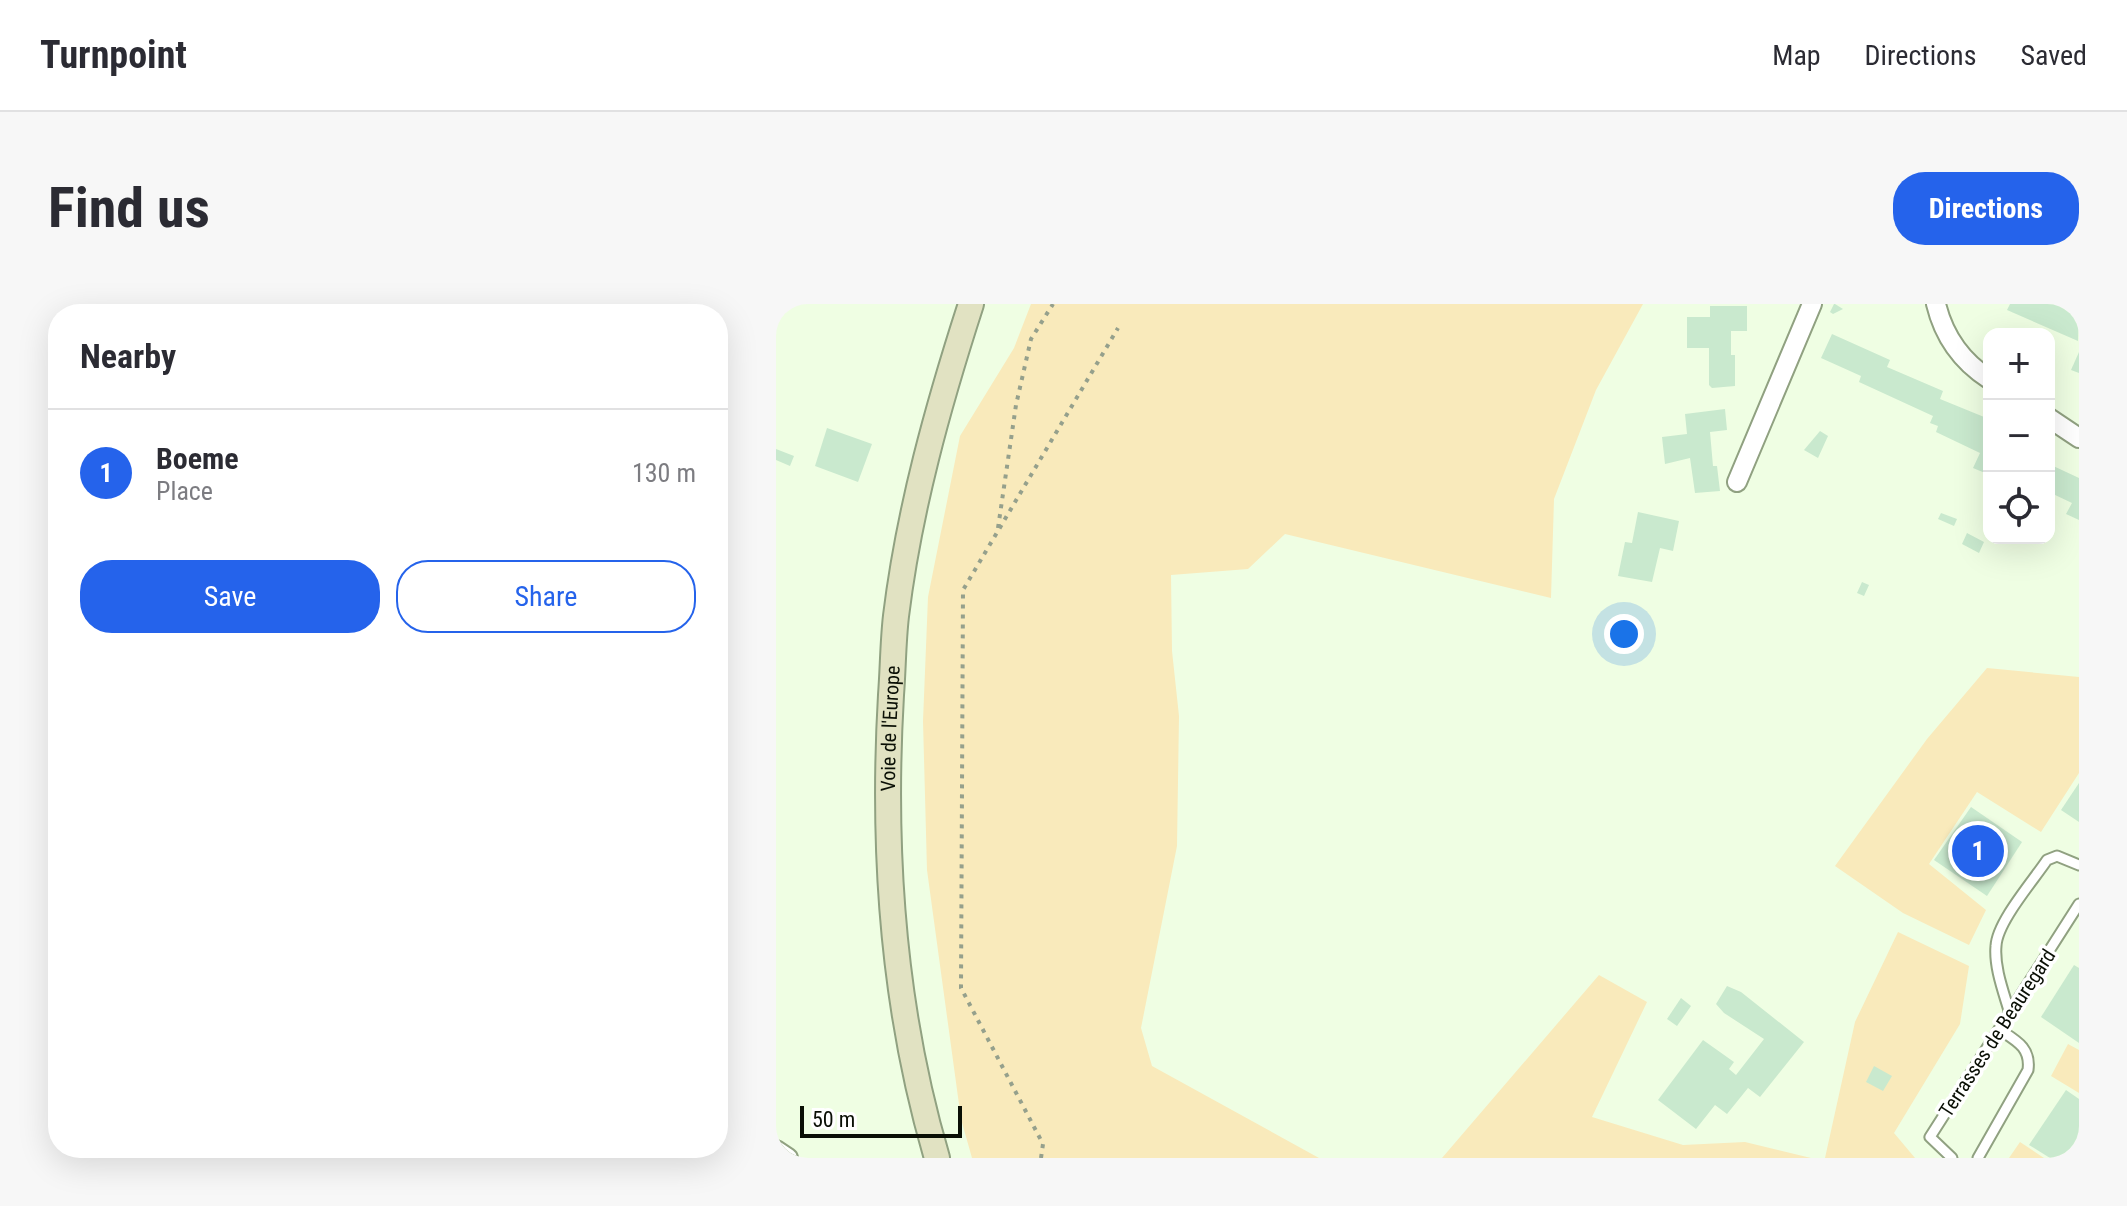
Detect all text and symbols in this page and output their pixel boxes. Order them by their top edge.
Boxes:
text: Turnpoint [40,33,187,77]
text: Map [1772,39,1821,72]
text: Directions [1865,39,1976,72]
text: Saved [2020,39,2087,72]
button: Directions [1893,172,2079,245]
text: Find us [48,175,210,241]
map controls [1983,328,2055,544]
button: + [1983,328,2055,400]
text: Nearby [80,336,176,376]
button: − [1983,400,2055,472]
text: Boeme [156,441,239,476]
text: 1 [99,458,113,488]
text: 130 m [632,458,696,488]
button: locate [1983,472,2055,544]
text: Place [156,476,213,506]
button: Save [80,560,380,633]
button: Share [396,560,696,633]
your location [1604,614,1644,654]
street label: Voie de l'Europe [876,665,905,792]
pin: 1 [1952,821,2004,881]
street label: Terrasses de Beauregard [1934,944,2060,1122]
scale bar [800,1102,962,1138]
text: 50 m [812,1107,855,1132]

